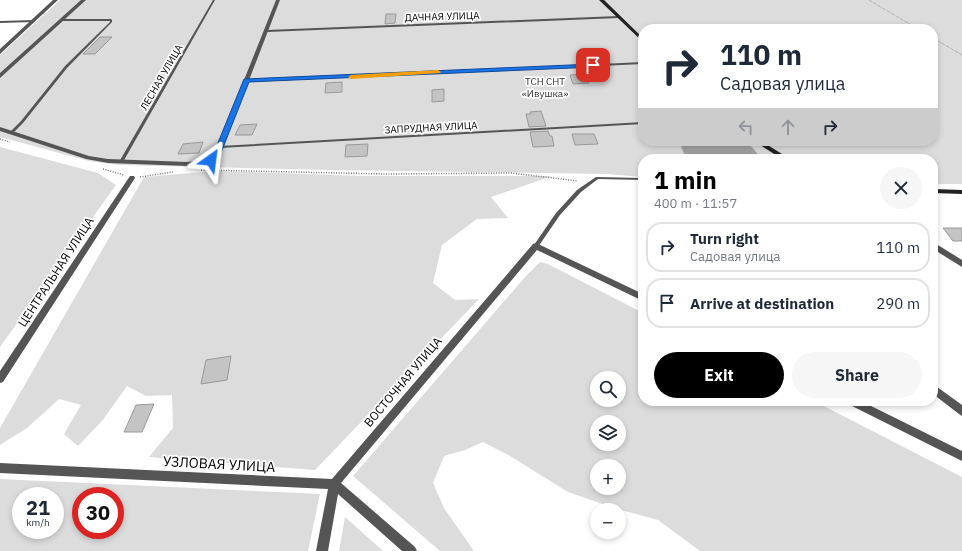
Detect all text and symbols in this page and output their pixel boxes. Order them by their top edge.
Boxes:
street label: ДАЧНАЯ УЛИЦА [404,9,480,24]
text: 110 m [720,36,802,73]
icon: right [654,40,706,92]
street label: ЛЕСНАЯ УЛИЦА [137,41,186,113]
pin [576,48,610,82]
icon: arrive [582,54,604,76]
text: Садовая улица [720,72,845,95]
park label: ТСН СНТ «Ивушка» [522,75,568,100]
icon: left [735,116,757,138]
icon: ahead [777,116,799,138]
icon: right [819,116,841,138]
street label: ЗАПРУДНАЯ УЛИЦА [384,119,478,136]
position arrow [190,139,232,181]
text: 1 min [654,164,717,196]
button: close [880,167,922,209]
text: 400 m · 11:57 [654,195,737,212]
street label: ЦЕНТРАЛЬНАЯ УЛИЦА [14,214,97,329]
text: Turn right [690,229,759,248]
icon: right [656,236,678,258]
text: 110 m [876,238,920,257]
text: Садовая улица [690,248,781,265]
icon: arrive [656,292,678,314]
text: Arrive at destination [690,294,834,313]
text: 290 m [876,294,920,313]
street label: ВОСТОЧНАЯ УЛИЦА [361,333,445,430]
button: Exit [654,352,784,398]
button: Share [792,352,922,398]
map controls [590,371,626,539]
button: search [590,371,626,407]
button: layers [590,415,626,451]
street label: УЗЛОВАЯ УЛИЦА [162,452,276,476]
button: + [590,459,626,495]
speed limit sign: 30 [72,487,124,539]
text: 21 [26,494,50,521]
button: − [590,503,626,539]
text: km/h [26,516,50,529]

